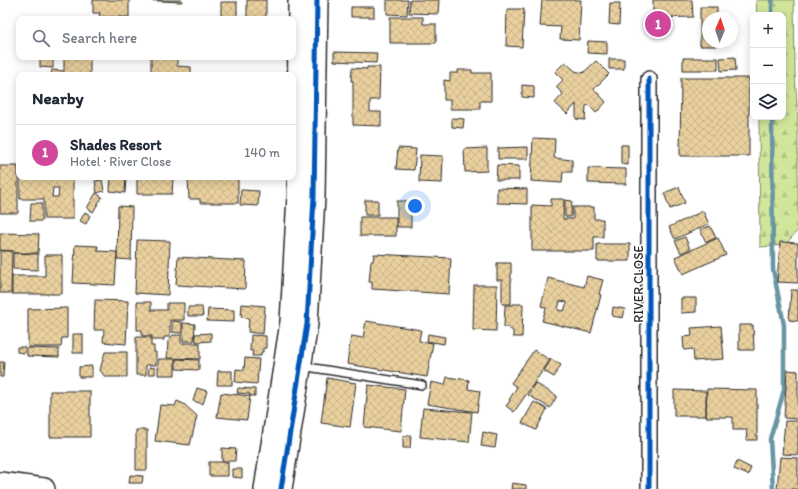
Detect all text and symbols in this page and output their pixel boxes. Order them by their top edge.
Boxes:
pin: 1 [645,9,671,39]
north arrow [702,12,738,48]
map controls [750,12,786,120]
button: + [750,12,786,48]
search box [16,16,296,60]
icon: search [30,27,52,49]
text: Search here [62,29,137,47]
button: − [750,48,786,84]
button: layers [750,84,786,120]
text: Nearby [32,88,84,108]
text: Shades Resort [70,136,162,154]
text: 1 [42,145,48,160]
text: 140 m [244,145,280,160]
text: Hotel · River Close [70,154,171,169]
your location [405,196,425,216]
street label: RIVER CLOSE [631,245,646,323]

